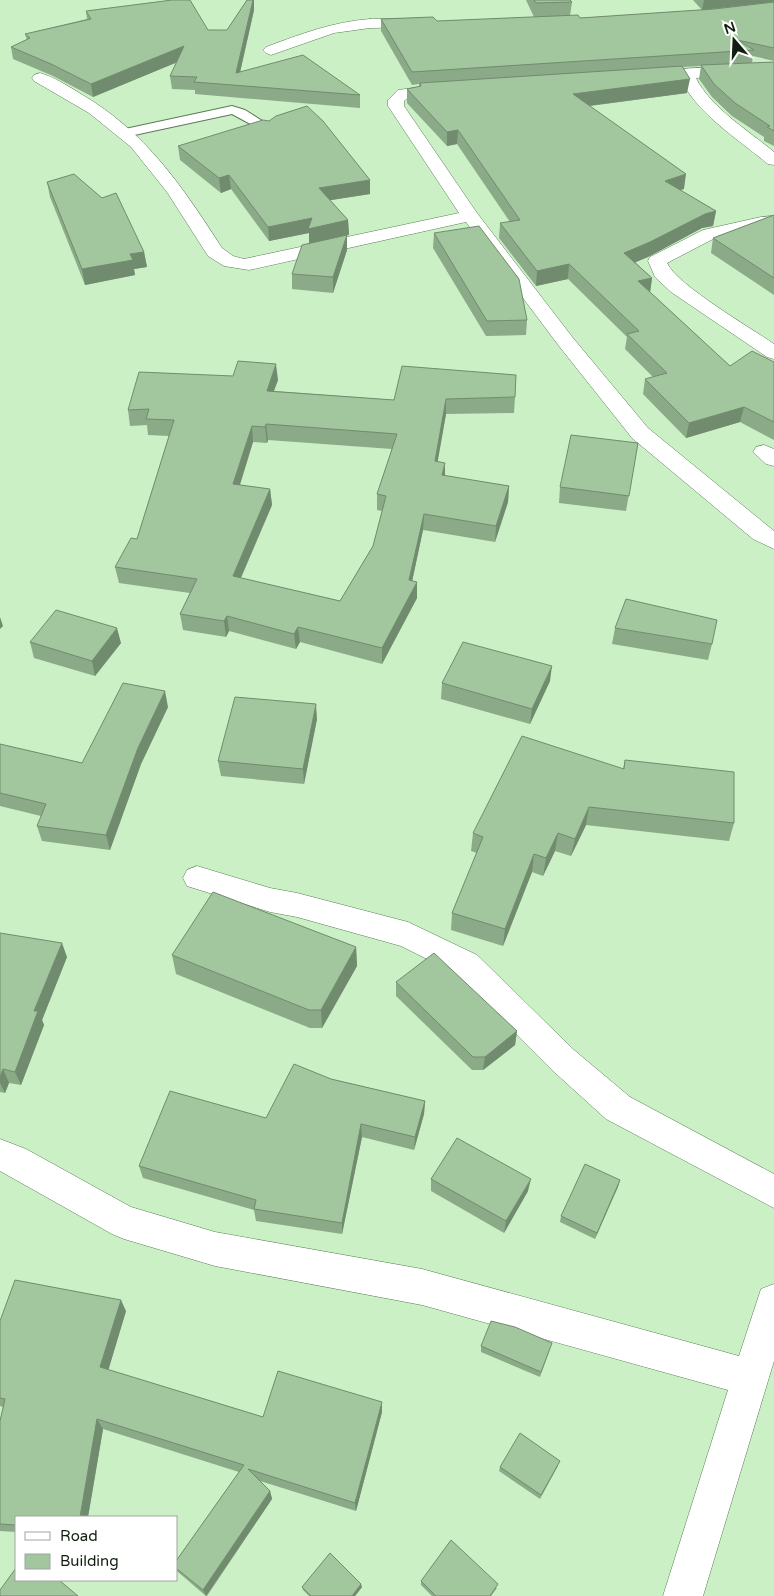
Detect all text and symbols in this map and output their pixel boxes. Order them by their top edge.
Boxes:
north arrow [709,15,759,65]
text: N [722,18,738,38]
legend [15,1516,178,1581]
text: Road [60,1527,98,1545]
text: Building [60,1552,119,1570]

